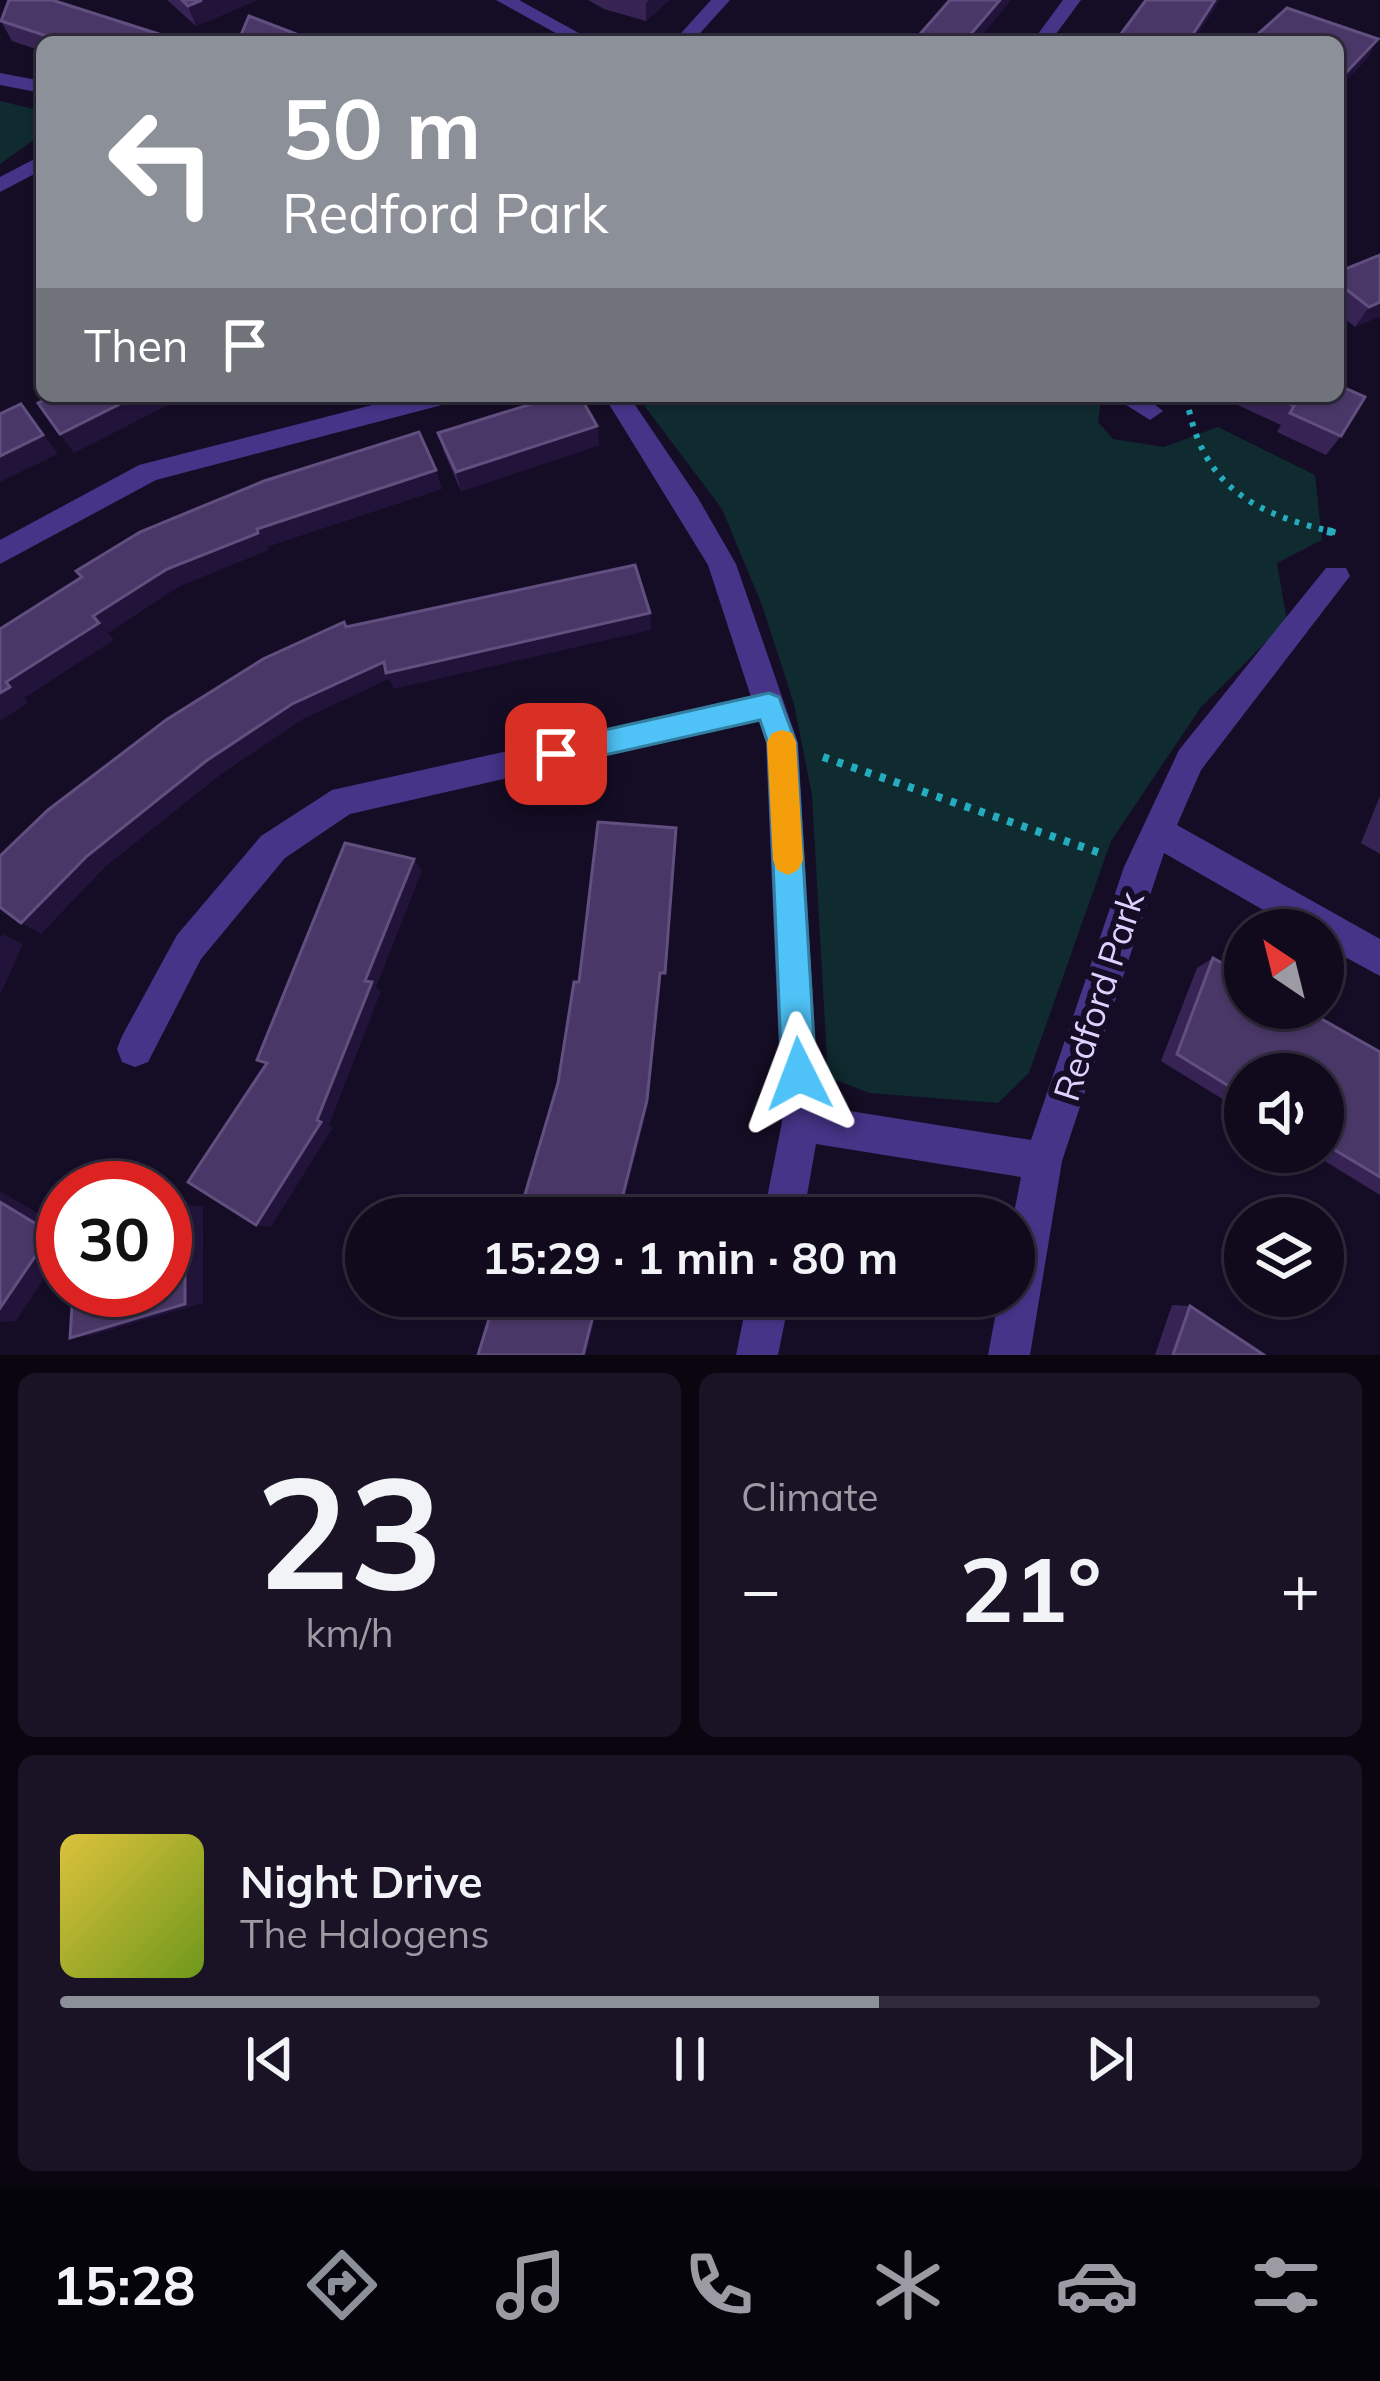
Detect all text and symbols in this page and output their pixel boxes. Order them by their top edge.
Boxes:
text: 50 m [282,75,481,180]
icon: left [84,84,240,240]
text: Redford Park [282,179,608,247]
icon: arrive [212,312,278,378]
text: Then [84,317,188,373]
pin [505,703,607,805]
icon: arrive [523,721,589,787]
street label: Redford Park [1043,885,1153,1106]
north arrow [1224,909,1344,1029]
map controls [1224,909,1344,1317]
position arrow [736,1011,862,1137]
button: sound [1224,1053,1344,1173]
speed limit sign: 30 [36,1161,192,1317]
button: layers [1224,1197,1344,1317]
text: 15:29 · 1 min · 80 m [482,1229,898,1285]
text: 23 [256,1432,443,1628]
text: Climate [741,1472,879,1521]
text: 21° [959,1532,1102,1645]
text: − [741,1547,781,1630]
text: + [1280,1547,1320,1630]
text: km/h [305,1608,394,1657]
text: Night Drive [240,1853,483,1909]
text: The Halogens [240,1909,490,1958]
icon: previous [237,2026,303,2092]
icon: pause [657,2026,723,2092]
icon: next [1077,2026,1143,2092]
icon: directions [300,2243,384,2327]
icon: music [489,2243,573,2327]
icon: phone [677,2243,761,2327]
icon: climate [866,2243,950,2327]
icon: car [1055,2243,1139,2327]
icon: filters [1244,2243,1328,2327]
text: 15:28 [52,2251,195,2319]

